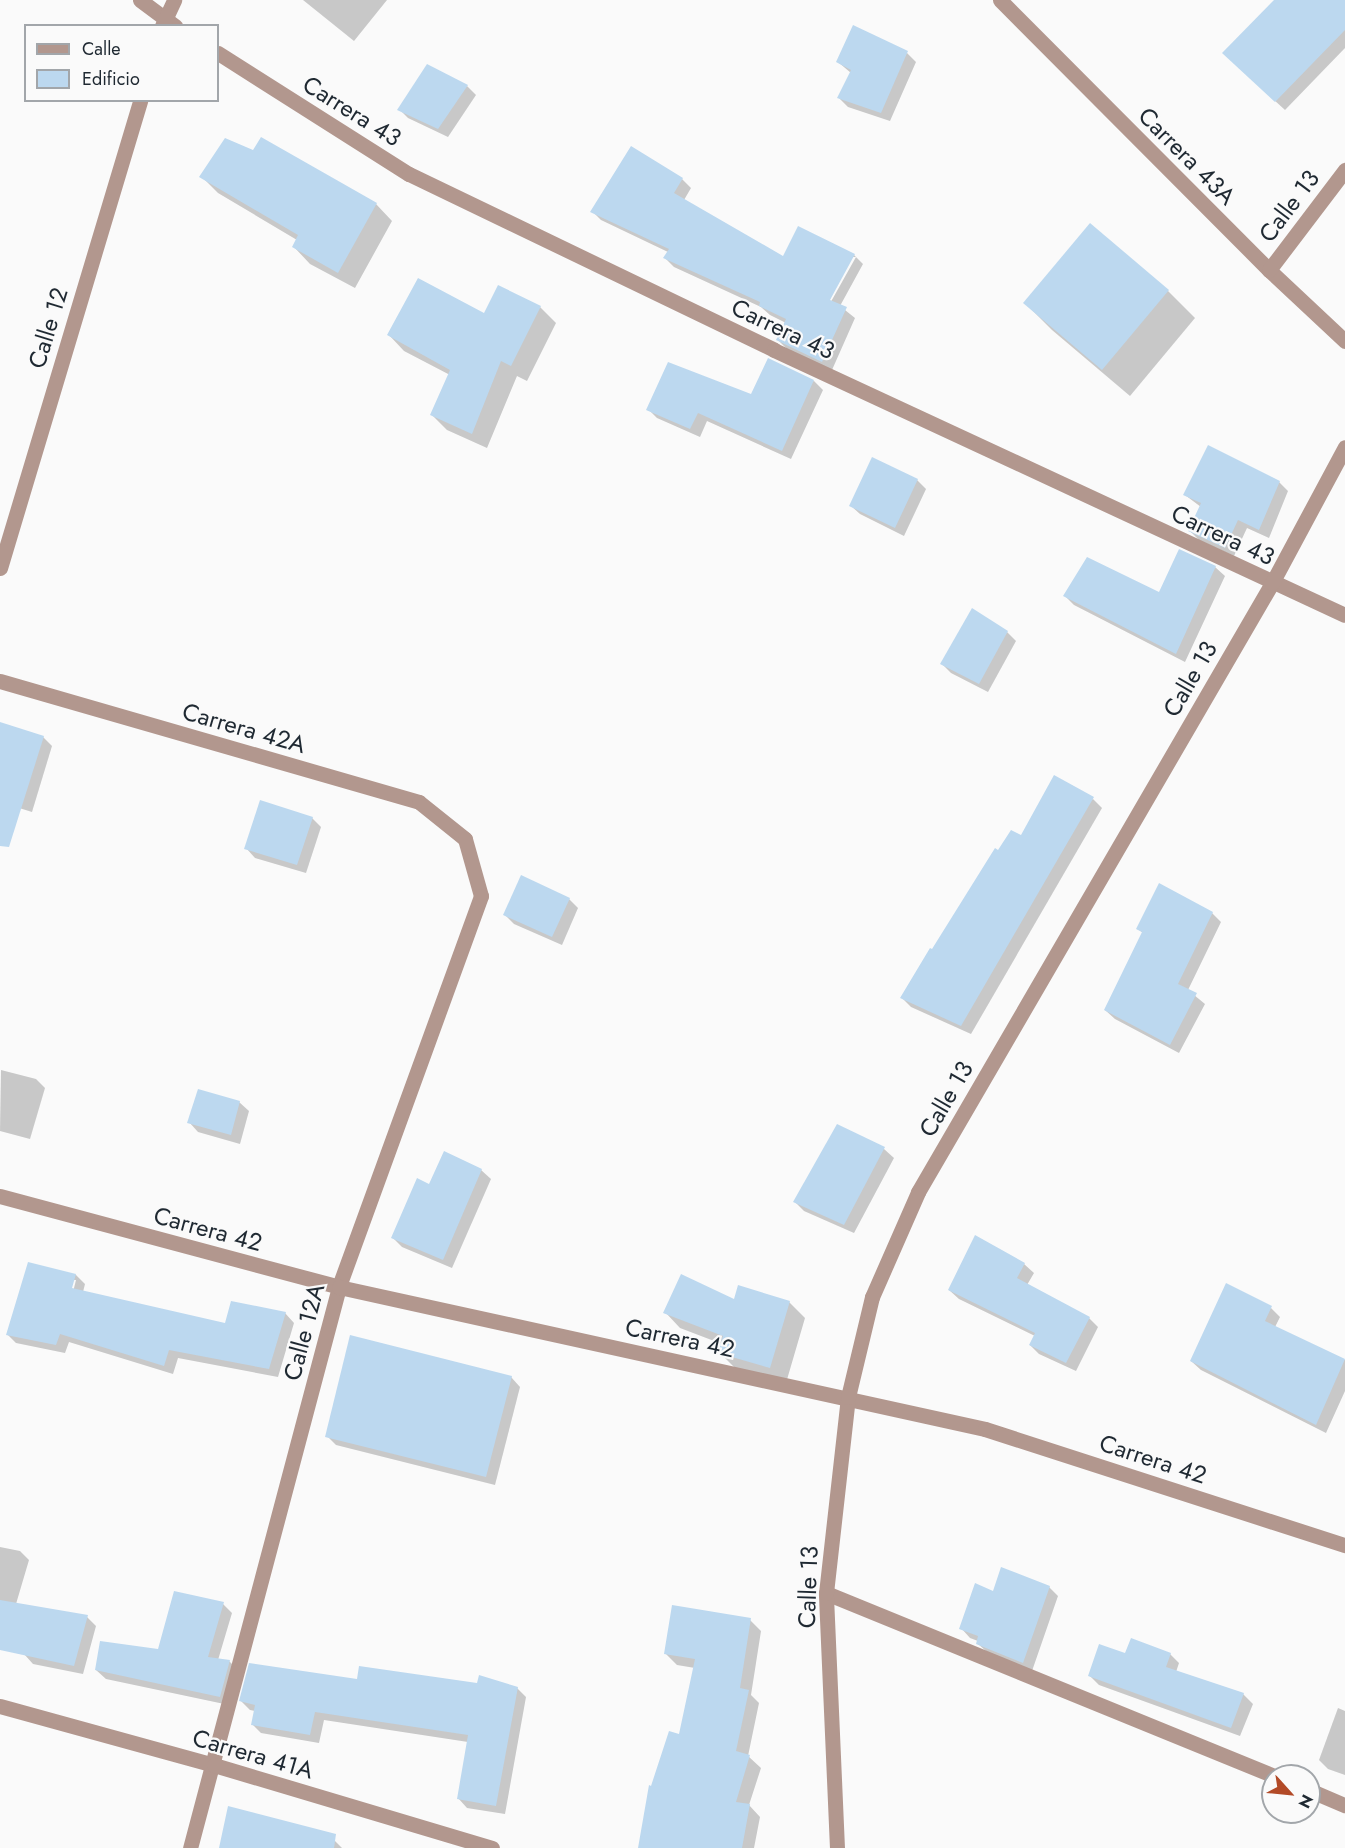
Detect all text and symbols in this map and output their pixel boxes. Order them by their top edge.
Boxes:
legend [24,24,219,102]
text: Calle [82,36,121,62]
text: Edificio [82,66,140,92]
street label: Carrera 43 [298,70,406,152]
street label: Carrera 43A [1132,101,1242,211]
street label: Calle 13 [1253,164,1325,248]
street label: Calle 12 [22,284,74,372]
street label: Carrera 43 [727,293,839,365]
street label: Carrera 43 [1167,499,1279,571]
street label: Calle 13 [1157,636,1223,722]
street label: Carrera 42A [179,697,309,759]
street label: Calle 13 [913,1056,979,1142]
street label: Carrera 42 [151,1201,265,1257]
street label: Calle 12A [277,1281,331,1383]
street label: Carrera 42 [623,1312,737,1364]
street label: Carrera 42 [1096,1428,1210,1490]
street label: Calle 13 [792,1545,824,1629]
street label: Carrera 41A [189,1723,317,1785]
north arrow [1261,1764,1321,1824]
text: N [1293,1791,1319,1812]

